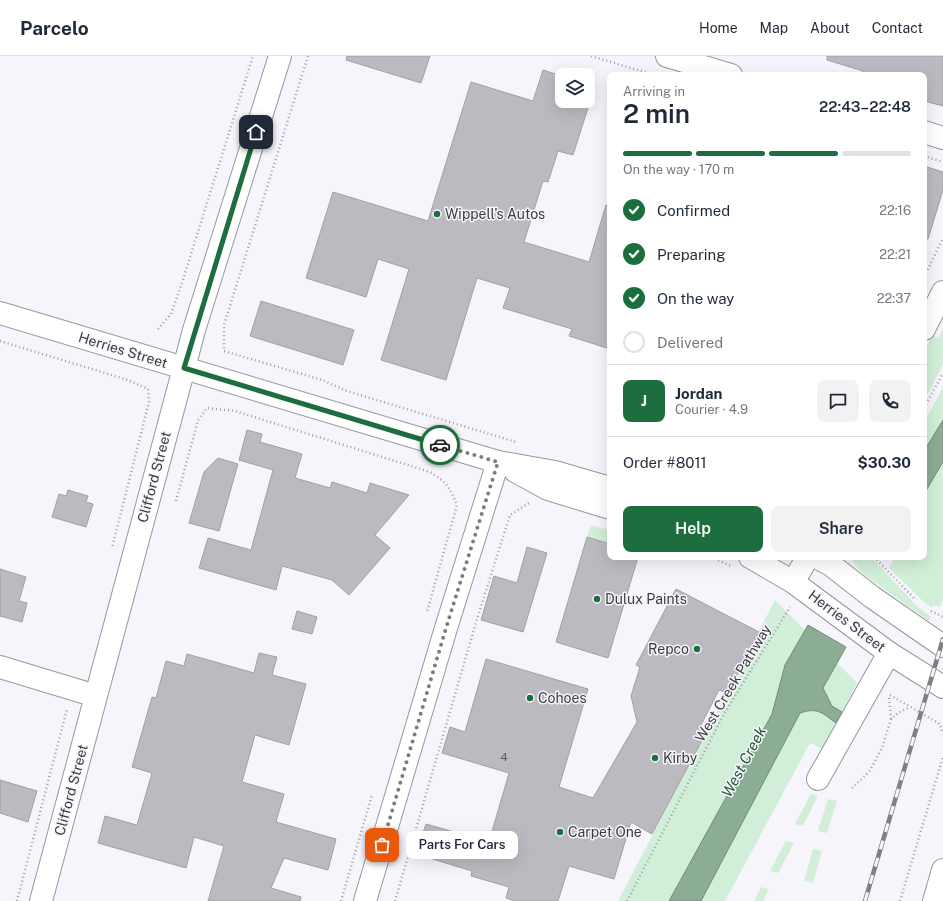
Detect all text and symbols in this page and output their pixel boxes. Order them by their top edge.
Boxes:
text: Parcelo [20,17,89,39]
text: Home [699,20,738,36]
text: Map [760,20,788,36]
text: About [810,20,850,36]
text: Contact [872,20,923,36]
map controls [555,68,595,108]
button: layers [555,68,595,108]
text: Arriving in [623,84,685,99]
text: 2 min [623,98,690,129]
text: 22:43–22:48 [819,98,911,115]
pin [239,115,273,149]
icon: home [245,121,267,143]
text: On the way · 170 m [623,162,734,177]
icon: check [623,199,645,221]
text: Confirmed [657,202,730,219]
text: 22:16 [879,203,911,218]
place label: Wippell's Autos [445,206,545,222]
marker: Wippell's Autos [432,209,442,219]
icon: check [623,243,645,265]
text: Preparing [657,246,726,263]
text: 22:21 [879,247,911,262]
icon: check [623,287,645,309]
text: On the way [657,290,734,307]
text: 22:37 [877,291,911,306]
street label: Herries Street [77,329,169,371]
text: Delivered [657,334,723,351]
button: chat [817,380,859,422]
button: phone [869,380,911,422]
text: Jordan [675,385,722,402]
text: J [641,392,647,409]
text: Courier · 4.9 [675,402,748,417]
courier [420,425,460,465]
street label: Clifford Street [134,430,174,524]
icon: car [429,434,451,456]
text: Order #8011 [623,454,707,471]
text: $30.30 [858,454,911,471]
button: Help [623,506,763,552]
button: Share [771,506,911,552]
street label: Herries Street [805,587,889,655]
place label: Dulux Paints [605,591,687,607]
marker: Dulux Paints [592,594,602,604]
street label: West Creek Pathway [692,621,775,744]
place label: Repco [648,641,689,657]
marker: Repco [692,644,702,654]
place label: Cohoes [538,690,587,706]
marker: Cohoes [525,693,535,703]
water label: West Creek [718,723,770,800]
street label: Clifford Street [51,743,91,837]
house number: 4 [500,750,508,764]
place label: Kirby [663,750,698,766]
marker: Kirby [650,753,660,763]
place label: Carpet One [568,824,642,840]
marker: Carpet One [555,827,565,837]
pin [365,828,399,862]
callout: Parts For Cars [406,831,518,859]
icon: bag [371,834,393,856]
text: Parts For Cars [418,837,506,852]

